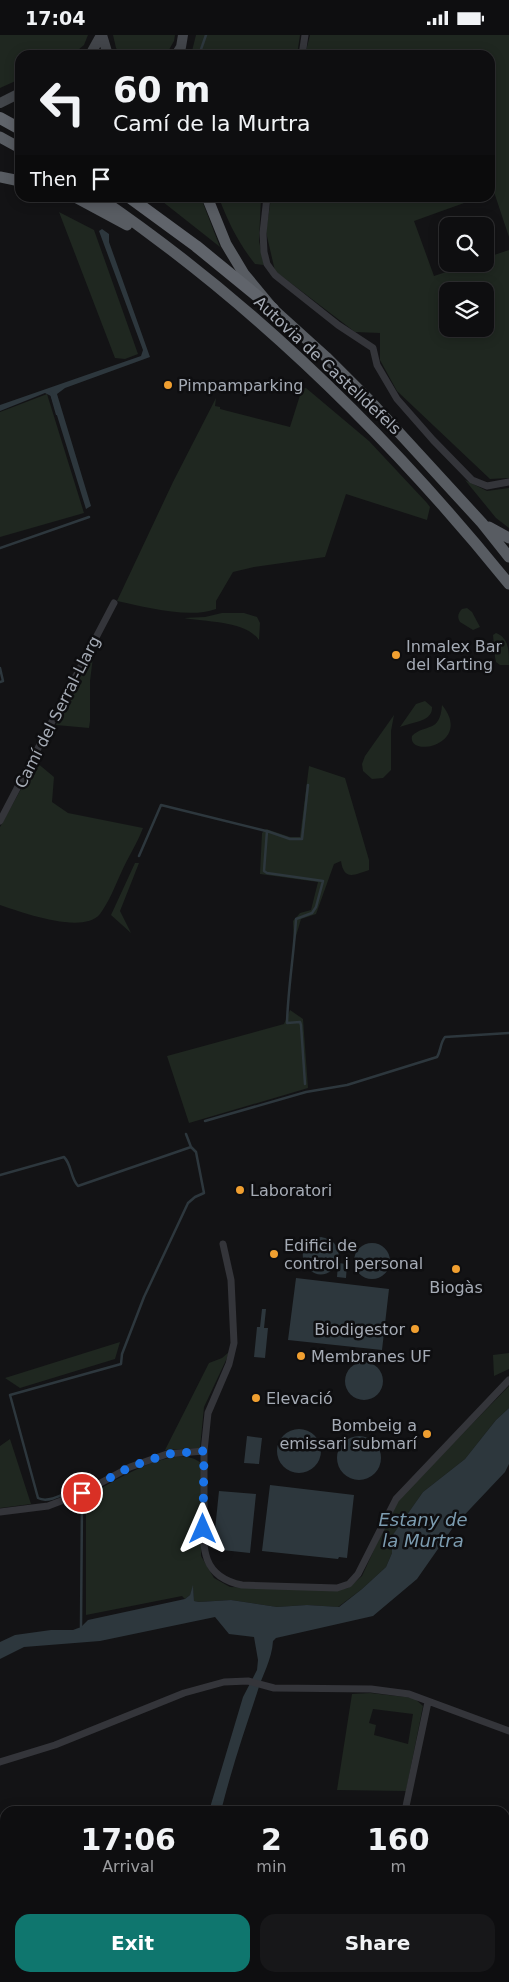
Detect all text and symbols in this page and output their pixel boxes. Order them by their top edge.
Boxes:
text: 17:04 [25,7,85,29]
icon: left [30,70,95,135]
text: 60 m [113,70,210,110]
text: Camí de la Murtra [113,111,311,136]
icon: arrive [87,165,115,193]
text: Then [30,168,77,190]
map controls [439,217,494,337]
button: search [439,217,494,272]
button: layers [439,282,494,337]
street label: Autovia de Castelldefels [250,292,405,438]
place label: Pimpamparking [178,376,303,395]
marker: Pimpamparking [162,379,174,391]
street label: Camí del Serral-Llarg [11,633,104,791]
place label: Inmalex Bar del Karting [406,637,503,674]
marker: Inmalex Bar del Karting [390,649,402,661]
place label: Laboratori [250,1181,332,1200]
marker: Laboratori [234,1184,246,1196]
place label: Edifici de control i personal [284,1236,423,1273]
marker: Edifici de control i personal [268,1248,280,1260]
marker: Biogàs [450,1263,462,1275]
place label: Biogàs [429,1278,483,1297]
place label: Biodigestor [314,1320,405,1339]
marker: Biodigestor [409,1323,421,1335]
place label: Membranes UF [311,1347,431,1366]
marker: Membranes UF [295,1350,307,1362]
place label: Elevació [266,1389,333,1408]
marker: Elevació [250,1392,262,1404]
place label: Bombeig a emissari submarí [279,1416,418,1453]
marker: Bombeig a emissari submarí [421,1428,433,1440]
pin [61,1472,103,1514]
icon: arrive [68,1479,96,1507]
position arrow [176,1502,228,1554]
water label: Estany de la Murtra [378,1509,468,1551]
text: 17:06 [80,1822,176,1857]
text: 2 [261,1822,282,1857]
text: 160 [367,1822,430,1857]
text: Arrival [102,1857,154,1876]
text: min [256,1857,287,1876]
text: m [390,1857,406,1876]
button: Exit [15,1914,250,1972]
button: Share [260,1914,495,1972]

